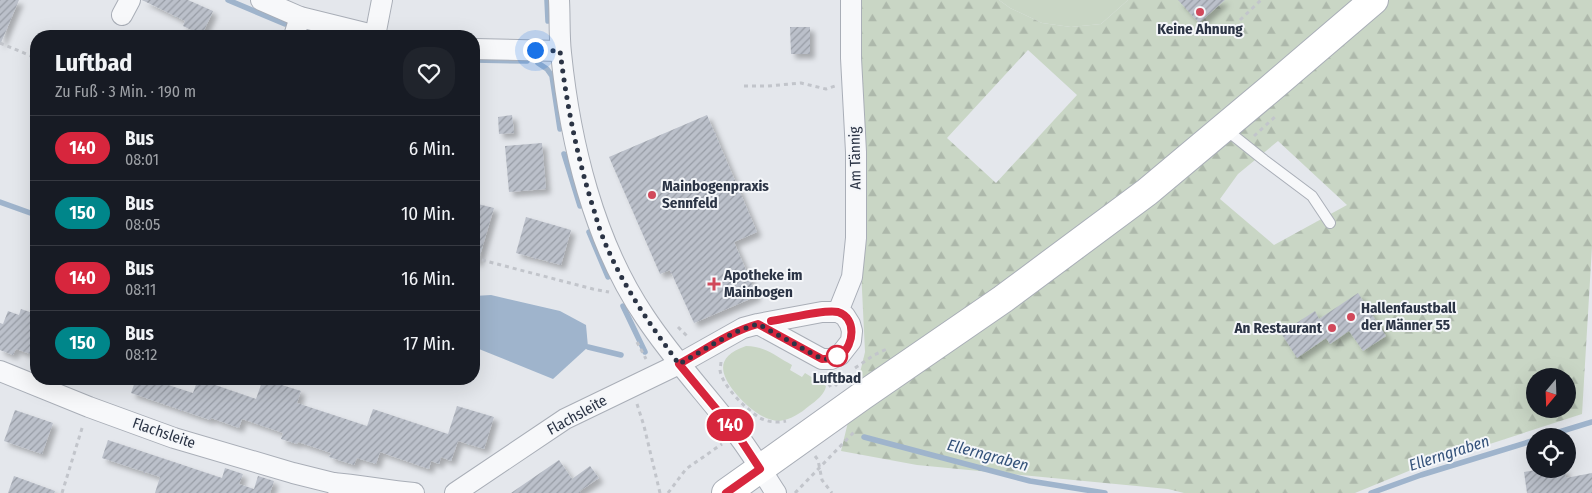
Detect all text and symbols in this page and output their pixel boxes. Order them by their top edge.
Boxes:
marker: Keine Ahnung [1194,6,1206,18]
place label: Keine Ahnung [1157,20,1243,38]
your location [523,38,548,63]
button: heart [403,47,455,99]
text: Luftbad [55,49,132,77]
text: Zu Fuß · 3 Min. · 190 m [55,82,196,101]
street label: Am Tännig [845,126,865,190]
text: Bus [125,127,154,150]
text: 140 [69,137,96,159]
text: 6 Min. [409,137,455,160]
text: 08:01 [125,150,159,169]
place label: Mainbogenpraxis Sennfeld [662,177,769,212]
marker: Mainbogenpraxis Sennfeld [646,189,658,201]
text: Bus [125,192,154,215]
text: 150 [69,202,96,224]
text: 10 Min. [401,202,455,225]
text: 08:05 [125,215,160,234]
text: Bus [125,257,154,280]
place label: Apotheke im Mainbogen [723,266,803,301]
text: 140 [69,267,96,289]
text: 16 Min. [401,267,455,290]
marker: Apotheke im Mainbogen [708,278,720,290]
text: 08:11 [125,280,156,299]
place label: Hallenfaustball der Männer 55 [1361,299,1457,334]
marker: Hallenfaustball der Männer 55 [1345,311,1357,323]
place label: An Restaurant [1233,319,1323,337]
text: Bus [125,322,154,345]
marker: An Restaurant [1326,322,1338,334]
text: 150 [69,332,96,354]
text: 17 Min. [403,332,455,355]
text: 08:12 [125,345,157,364]
marker: Luftbad [826,345,848,367]
north arrow [1526,368,1576,418]
map controls [1526,368,1576,478]
place label: Luftbad [813,369,861,387]
street label: Flachsleite [544,391,610,439]
line badge: 140 [701,409,759,441]
street label: Flachsleite [130,414,198,452]
text: 140 [717,414,743,436]
button: locate [1526,428,1576,478]
water label: Ellerngraben [1406,431,1492,475]
water label: Ellerngraben [945,435,1031,475]

